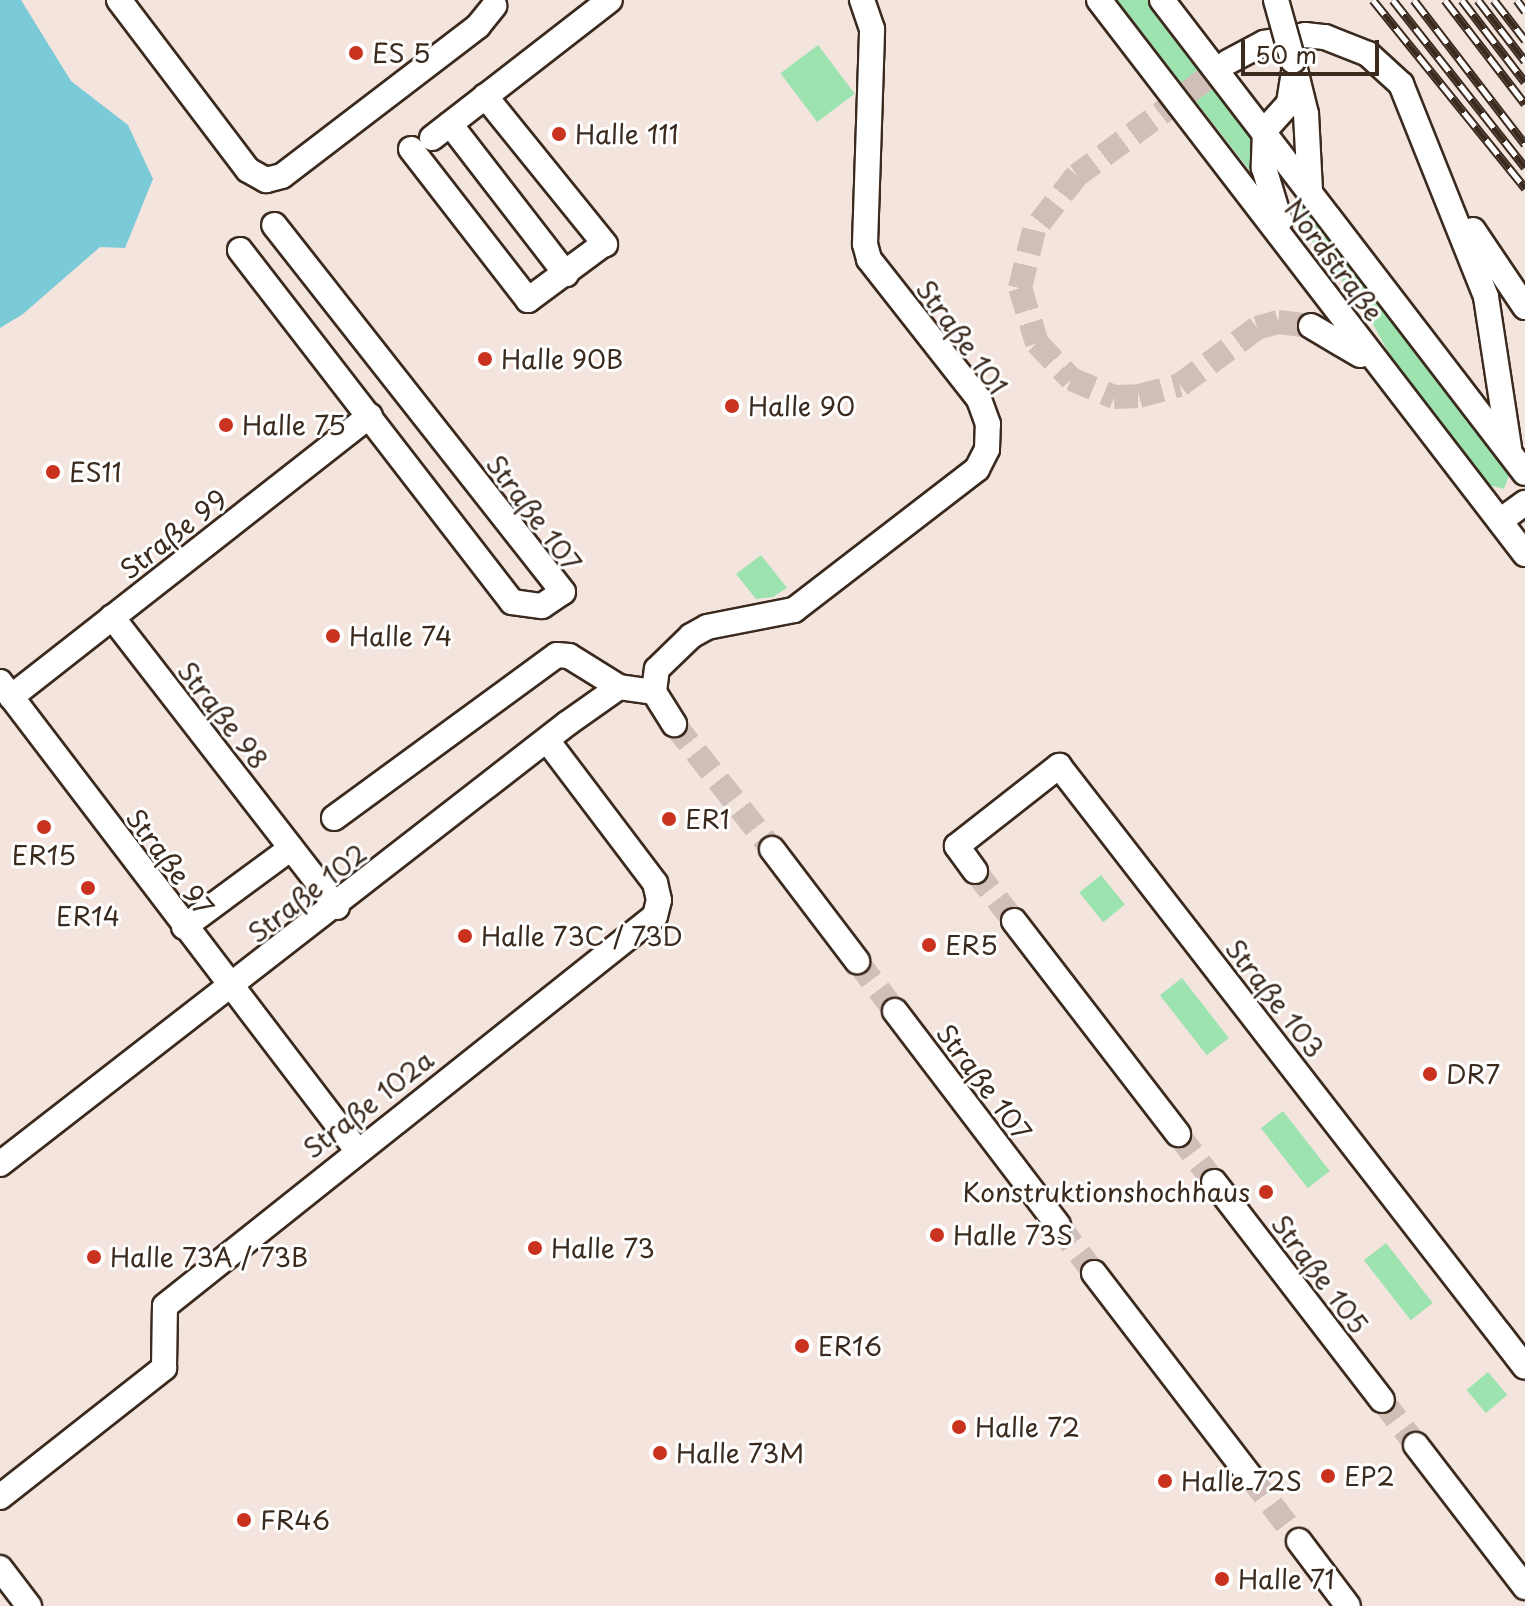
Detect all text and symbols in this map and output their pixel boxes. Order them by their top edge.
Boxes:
scale bar [1245,24,1383,74]
text: 50 m [1255,36,1317,72]
place label: ES 5 [372,37,430,69]
marker: ES 5 [347,44,365,62]
place label: Halle 111 [575,118,679,150]
marker: Halle 111 [550,125,568,143]
street label: Nordstraße [1278,193,1390,327]
street label: Straße 101 [910,273,1014,401]
place label: Halle 90B [501,343,625,375]
marker: Halle 90B [476,350,494,368]
place label: Halle 90 [748,390,855,422]
marker: Halle 90 [723,397,741,415]
place label: Halle 75 [242,409,345,441]
marker: Halle 75 [217,416,235,434]
street label: Straße 107 [480,448,588,578]
place label: ES11 [69,456,122,488]
marker: ES11 [44,463,62,481]
street label: Straße 99 [114,483,232,585]
place label: Halle 74 [349,620,452,652]
marker: Halle 74 [324,627,342,645]
street label: Straße 98 [172,656,274,774]
street label: Straße 97 [120,803,220,921]
place label: ER1 [685,803,730,835]
marker: ER1 [660,810,678,828]
marker: ER15 [35,818,53,836]
street label: Straße 102 [241,837,373,949]
place label: ER15 [12,839,76,871]
marker: ER14 [79,879,97,897]
place label: ER14 [56,900,120,932]
place label: Halle 73C / 73D [481,920,684,952]
marker: Halle 73C / 73D [456,927,474,945]
place label: ER5 [945,929,998,961]
street label: Straße 103 [1219,932,1331,1064]
marker: ER5 [920,936,938,954]
street label: Straße 107 [930,1017,1038,1147]
street label: Straße 102a [296,1043,440,1165]
place label: DR7 [1446,1058,1500,1090]
marker: DR7 [1421,1065,1439,1083]
place label: Konstruktionshochhaus [963,1176,1250,1208]
marker: Konstruktionshochhaus [1257,1183,1275,1201]
street label: Straße 105 [1265,1208,1375,1340]
place label: Halle 73S [953,1219,1074,1251]
marker: Halle 73S [928,1226,946,1244]
place label: Halle 73 [551,1232,655,1264]
marker: Halle 73 [526,1239,544,1257]
place label: Halle 73A / 73B [110,1241,310,1273]
marker: Halle 73A / 73B [85,1248,103,1266]
place label: ER16 [818,1330,882,1362]
marker: ER16 [793,1337,811,1355]
place label: Halle 72 [975,1411,1080,1443]
marker: Halle 72 [950,1418,968,1436]
place label: Halle 73M [676,1437,805,1469]
marker: Halle 73M [651,1444,669,1462]
place label: EP2 [1344,1460,1395,1492]
place label: Halle 72S [1181,1465,1303,1497]
marker: EP2 [1319,1467,1337,1485]
marker: Halle 72S [1156,1472,1174,1490]
place label: FR46 [260,1504,330,1536]
marker: FR46 [235,1511,253,1529]
place label: Halle 71 [1238,1563,1335,1595]
marker: Halle 71 [1213,1570,1231,1588]

